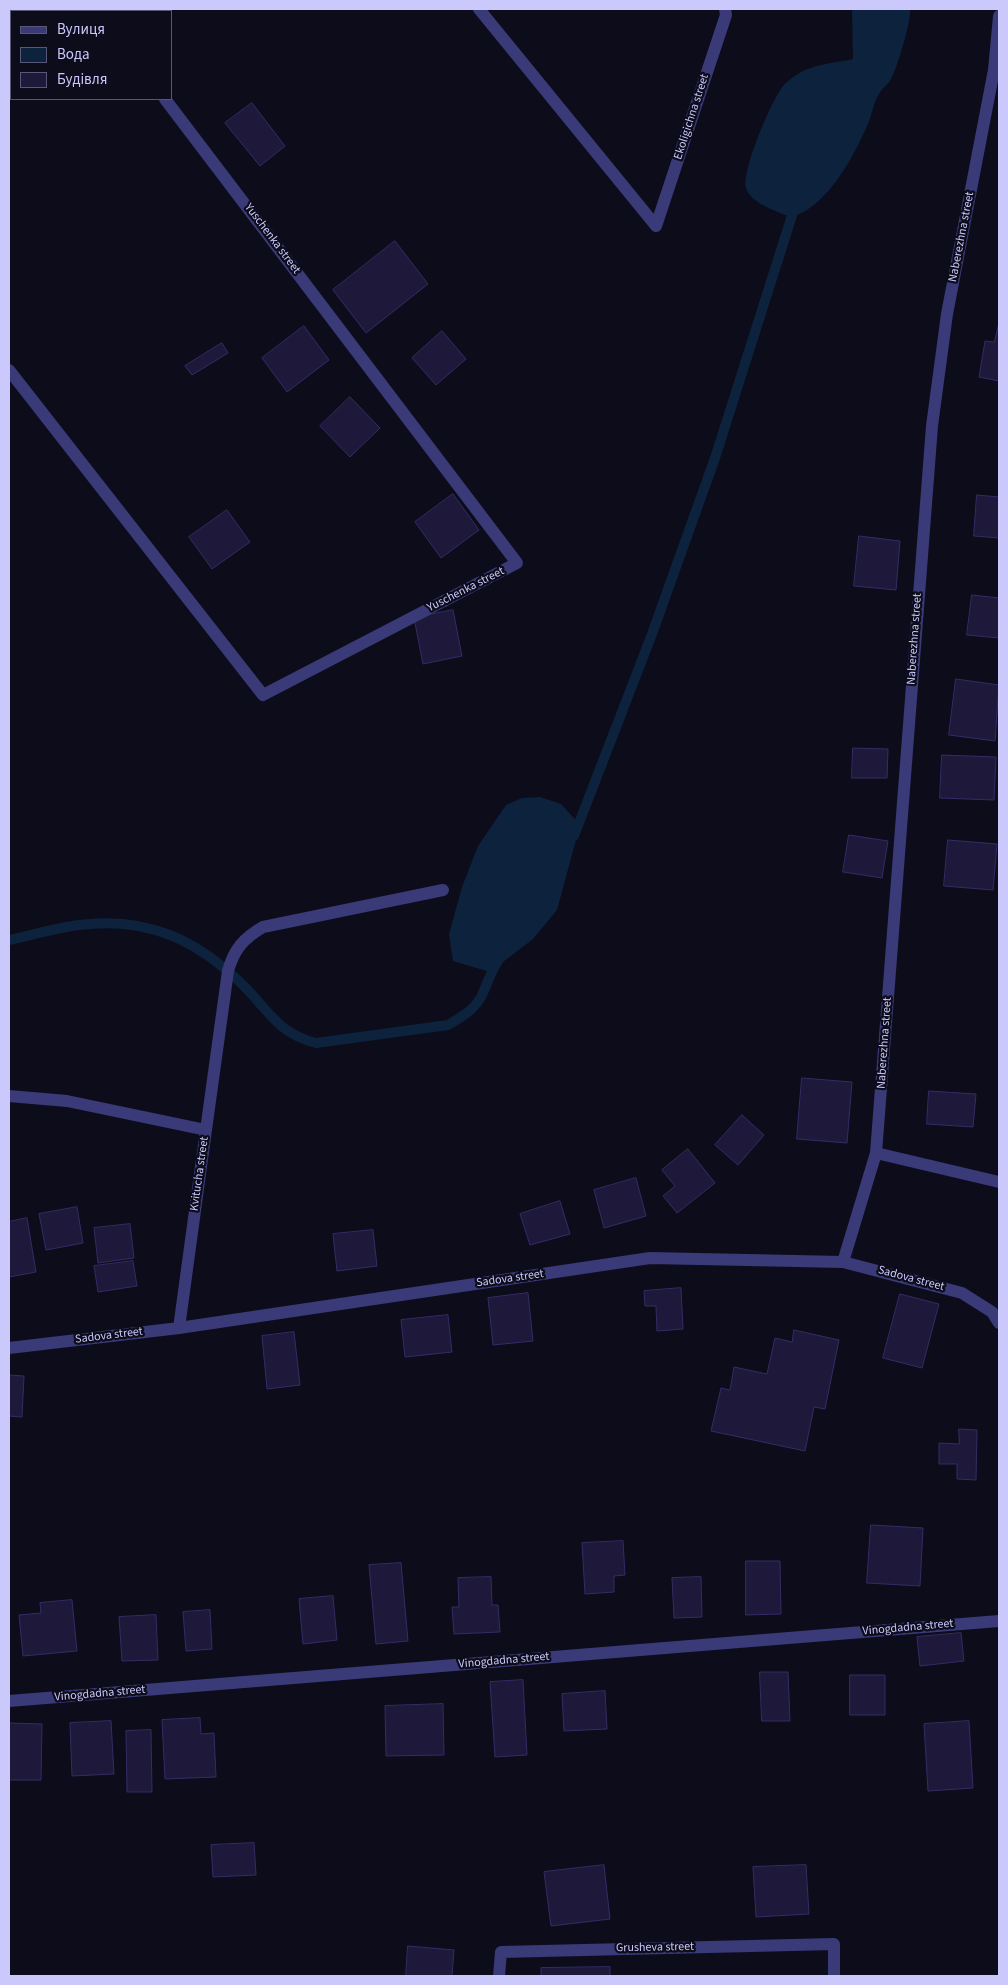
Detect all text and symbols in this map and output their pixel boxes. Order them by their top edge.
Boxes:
legend [10,10,172,100]
text: Вулиця [57,19,105,40]
text: Вода [57,44,90,65]
text: Будівля [57,69,107,90]
street label: Ekoligichna street [671,72,713,162]
street label: Naberezhna street [946,191,978,283]
street label: Yuschenka street [241,201,303,277]
street label: Yuschenka street [425,564,507,616]
street label: Naberezhna street [905,593,925,685]
street label: Naberezhna street [875,997,895,1089]
street label: Kvitucha street [188,1136,212,1212]
street label: Sadova street [876,1263,946,1295]
street label: Sadova street [475,1267,545,1291]
street label: Sadova street [74,1325,144,1347]
street label: Vinogdadna street [862,1617,954,1639]
street label: Vinogdadna street [458,1650,550,1672]
street label: Vinogdadna street [54,1683,146,1705]
street label: Grusheva street [616,1940,694,1956]

